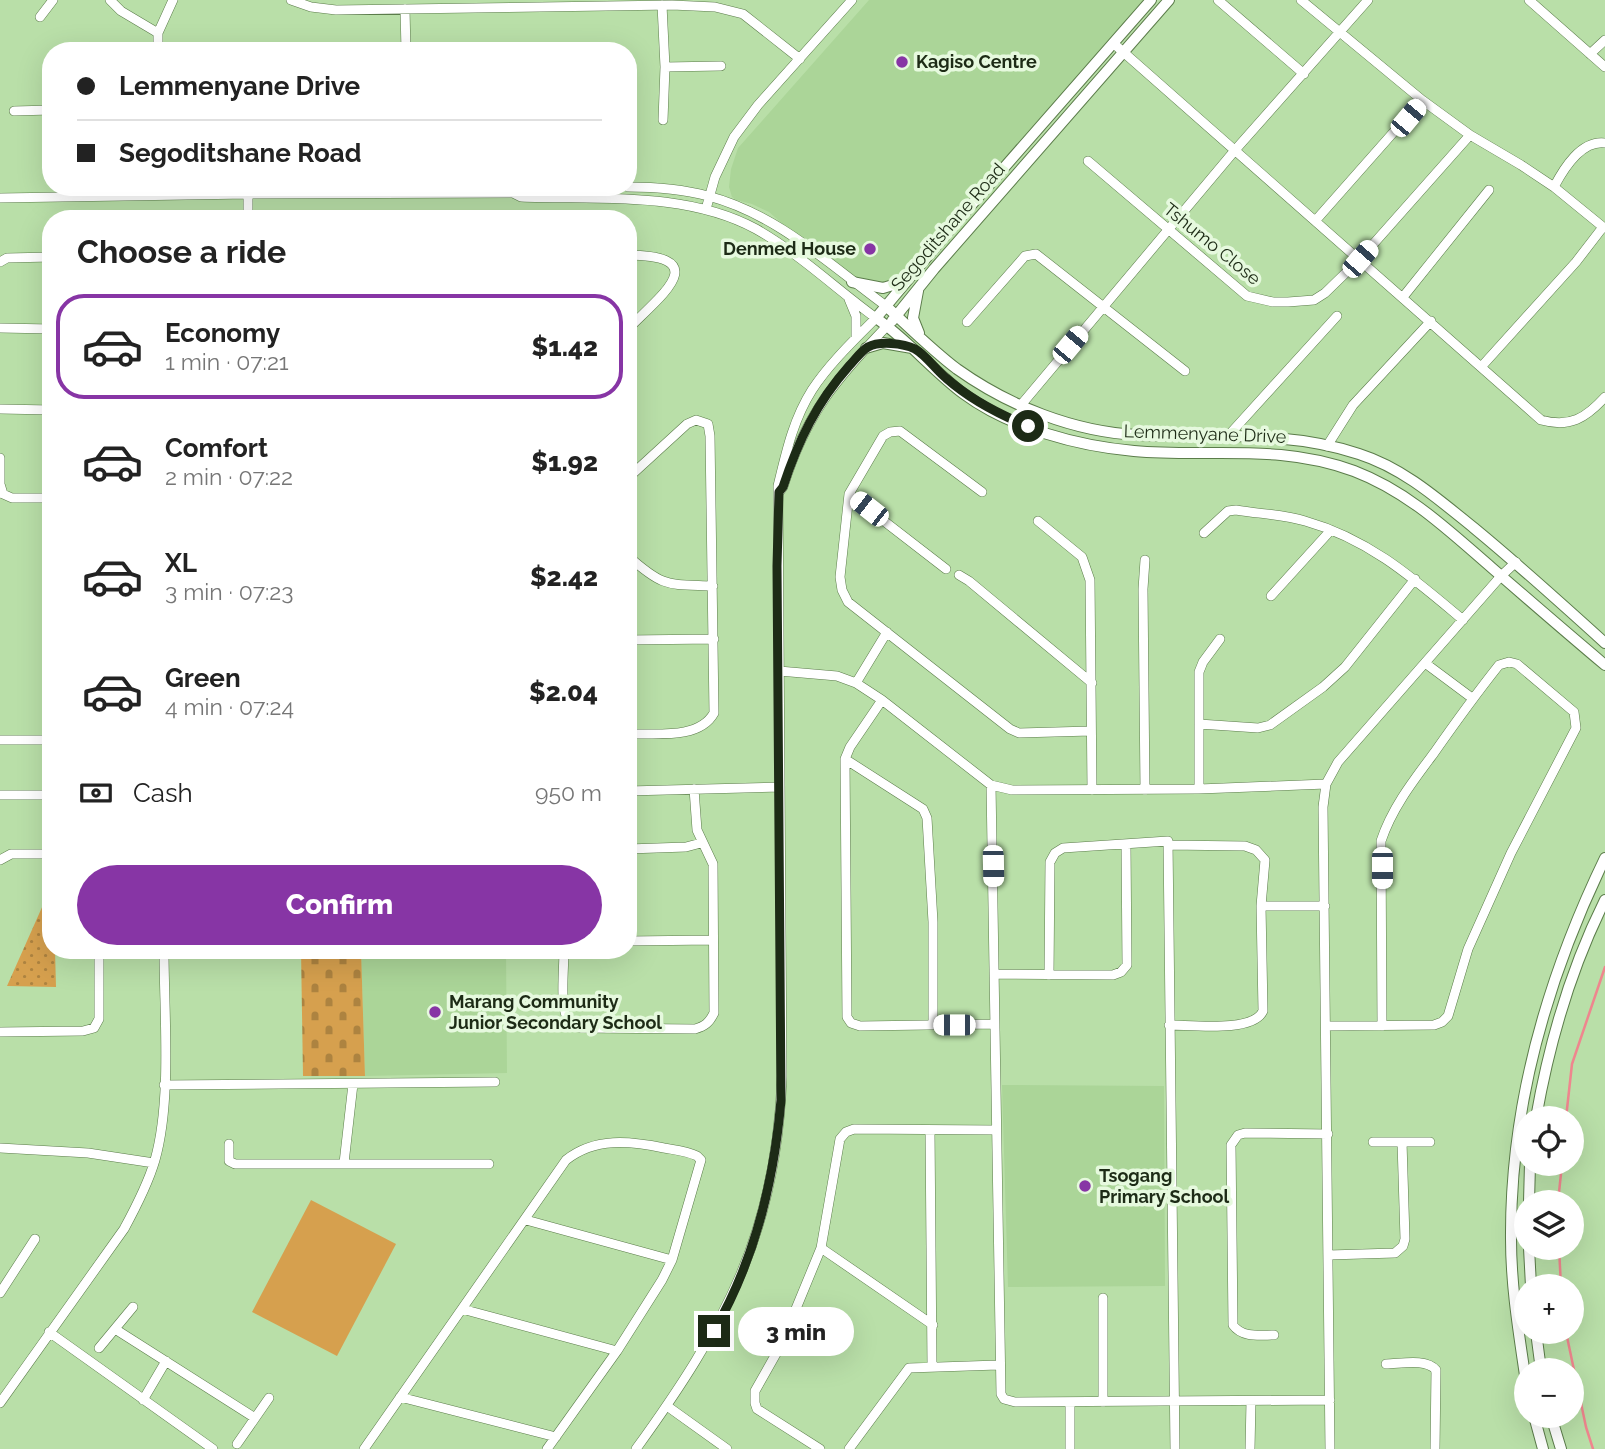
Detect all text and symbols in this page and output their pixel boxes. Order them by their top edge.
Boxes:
place label: Kagiso Centre [916,51,1037,72]
marker: Kagiso Centre [894,54,910,70]
text: Lemmenyane Drive [119,71,360,101]
car [1387,95,1430,141]
text: Segoditshane Road [119,138,361,168]
street label: Segoditshane Road [886,159,1009,295]
street label: Tshumo Close [1160,198,1265,289]
text: Choose a ride [77,233,286,270]
car [1339,236,1382,282]
place label: Denmed House [723,238,856,259]
marker: Denmed House [862,241,878,257]
icon: car [81,315,144,378]
text: Economy [165,318,280,348]
car [1049,322,1092,368]
text: $1.42 [532,332,598,362]
text: 1 min · 07:21 [165,348,289,375]
route start [1012,410,1044,442]
street label: Lemmenyane Drive [1123,420,1287,447]
icon: car [81,430,144,493]
text: Comfort [165,433,268,463]
text: $1.92 [531,447,598,477]
text: 2 min · 07:22 [165,463,293,490]
car [846,488,893,530]
icon: car [81,545,144,608]
text: XL [165,548,197,578]
text: $2.42 [530,562,598,592]
text: 3 min · 07:23 [165,578,294,605]
icon: car [81,660,144,723]
text: Green [165,663,241,693]
text: $2.04 [529,677,598,707]
text: 4 min · 07:24 [165,693,294,720]
icon: cash [77,774,115,812]
text: Cash [133,778,193,808]
text: 950 m [535,779,602,806]
car [983,845,1004,887]
car [1372,847,1393,889]
button: Confirm [77,865,602,945]
place label: Marang Community Junior Secondary School [449,991,662,1033]
marker: Marang Community Junior Secondary School [427,1004,443,1020]
car [934,1015,976,1036]
map controls [1514,1106,1584,1428]
button: locate [1514,1106,1584,1176]
place label: Tsogang Primary School [1099,1165,1229,1207]
marker: Tsogang Primary School [1077,1178,1093,1194]
button: layers [1514,1190,1584,1260]
button: + [1514,1274,1584,1344]
callout: 3 min [738,1306,854,1356]
route end [698,1315,730,1347]
text: 3 min [766,1318,826,1345]
button: − [1514,1358,1584,1428]

